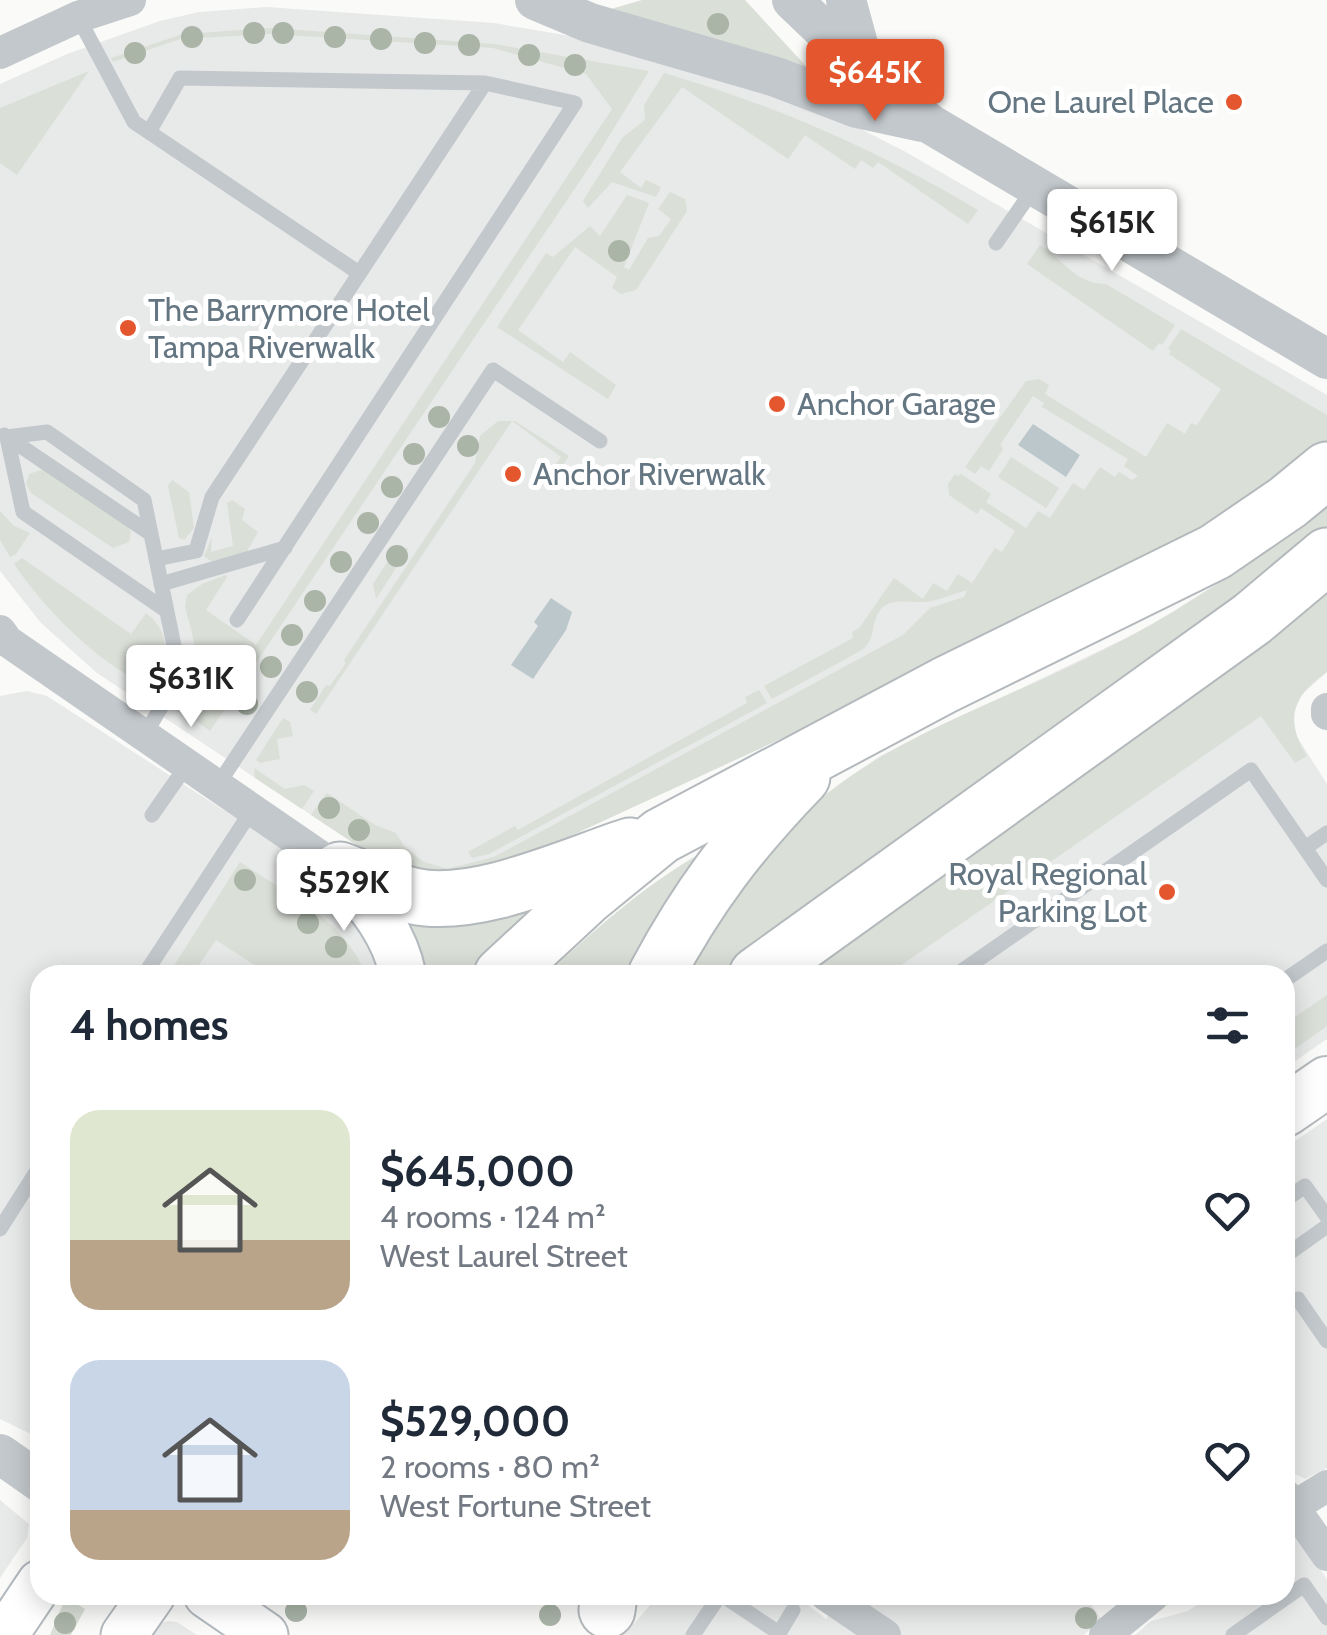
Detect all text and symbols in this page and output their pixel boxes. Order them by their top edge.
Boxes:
pin: $645K [805,39,945,124]
text: $645K [828,52,922,91]
place label: One Laurel Place [987,82,1214,121]
marker: One Laurel Place [1223,91,1245,113]
pin: $615K [1042,189,1182,274]
text: $615K [1069,202,1155,241]
place label: The Barrymore Hotel Tampa Riverwalk [148,290,430,366]
marker: The Barrymore Hotel Tampa Riverwalk [117,317,139,339]
place label: Anchor Garage [797,384,996,423]
marker: Anchor Garage [766,393,788,415]
place label: Anchor Riverwalk [533,454,766,493]
marker: Anchor Riverwalk [502,463,524,485]
pin: $631K [121,645,261,730]
text: $631K [148,658,234,697]
pin: $529K [274,849,414,934]
place label: Royal Regional Parking Lot [948,854,1147,930]
text: $529K [299,862,389,901]
marker: Royal Regional Parking Lot [1156,881,1178,903]
icon: filters [1200,998,1255,1053]
text: 4 homes [70,999,229,1051]
text: $645,000 [380,1145,575,1197]
icon: home [150,1150,270,1270]
icon: heart [1200,1183,1255,1238]
text: 4 rooms · 124 m² [380,1197,606,1236]
text: West Laurel Street [380,1236,628,1275]
text: $529,000 [380,1395,570,1447]
icon: home [150,1400,270,1520]
icon: heart [1200,1433,1255,1488]
text: 2 rooms · 80 m² [380,1447,600,1486]
text: West Fortune Street [380,1486,651,1525]

